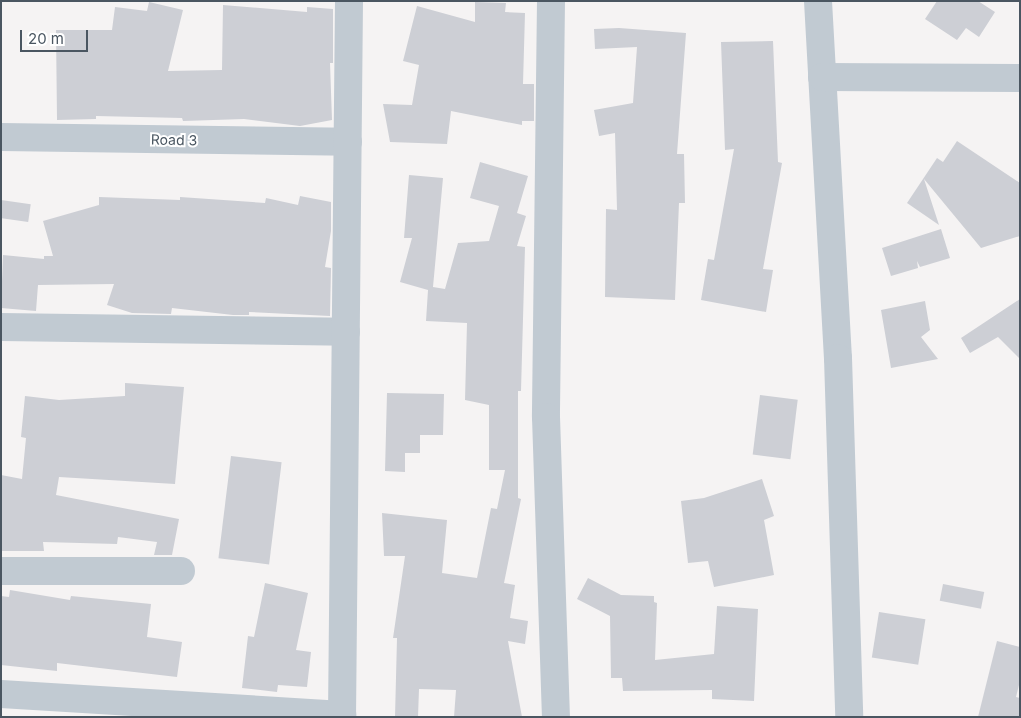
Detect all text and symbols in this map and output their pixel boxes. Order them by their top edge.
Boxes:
scale bar [22,20,90,52]
text: 20 m [28,29,64,48]
street label: Road 3 [151,131,197,149]

